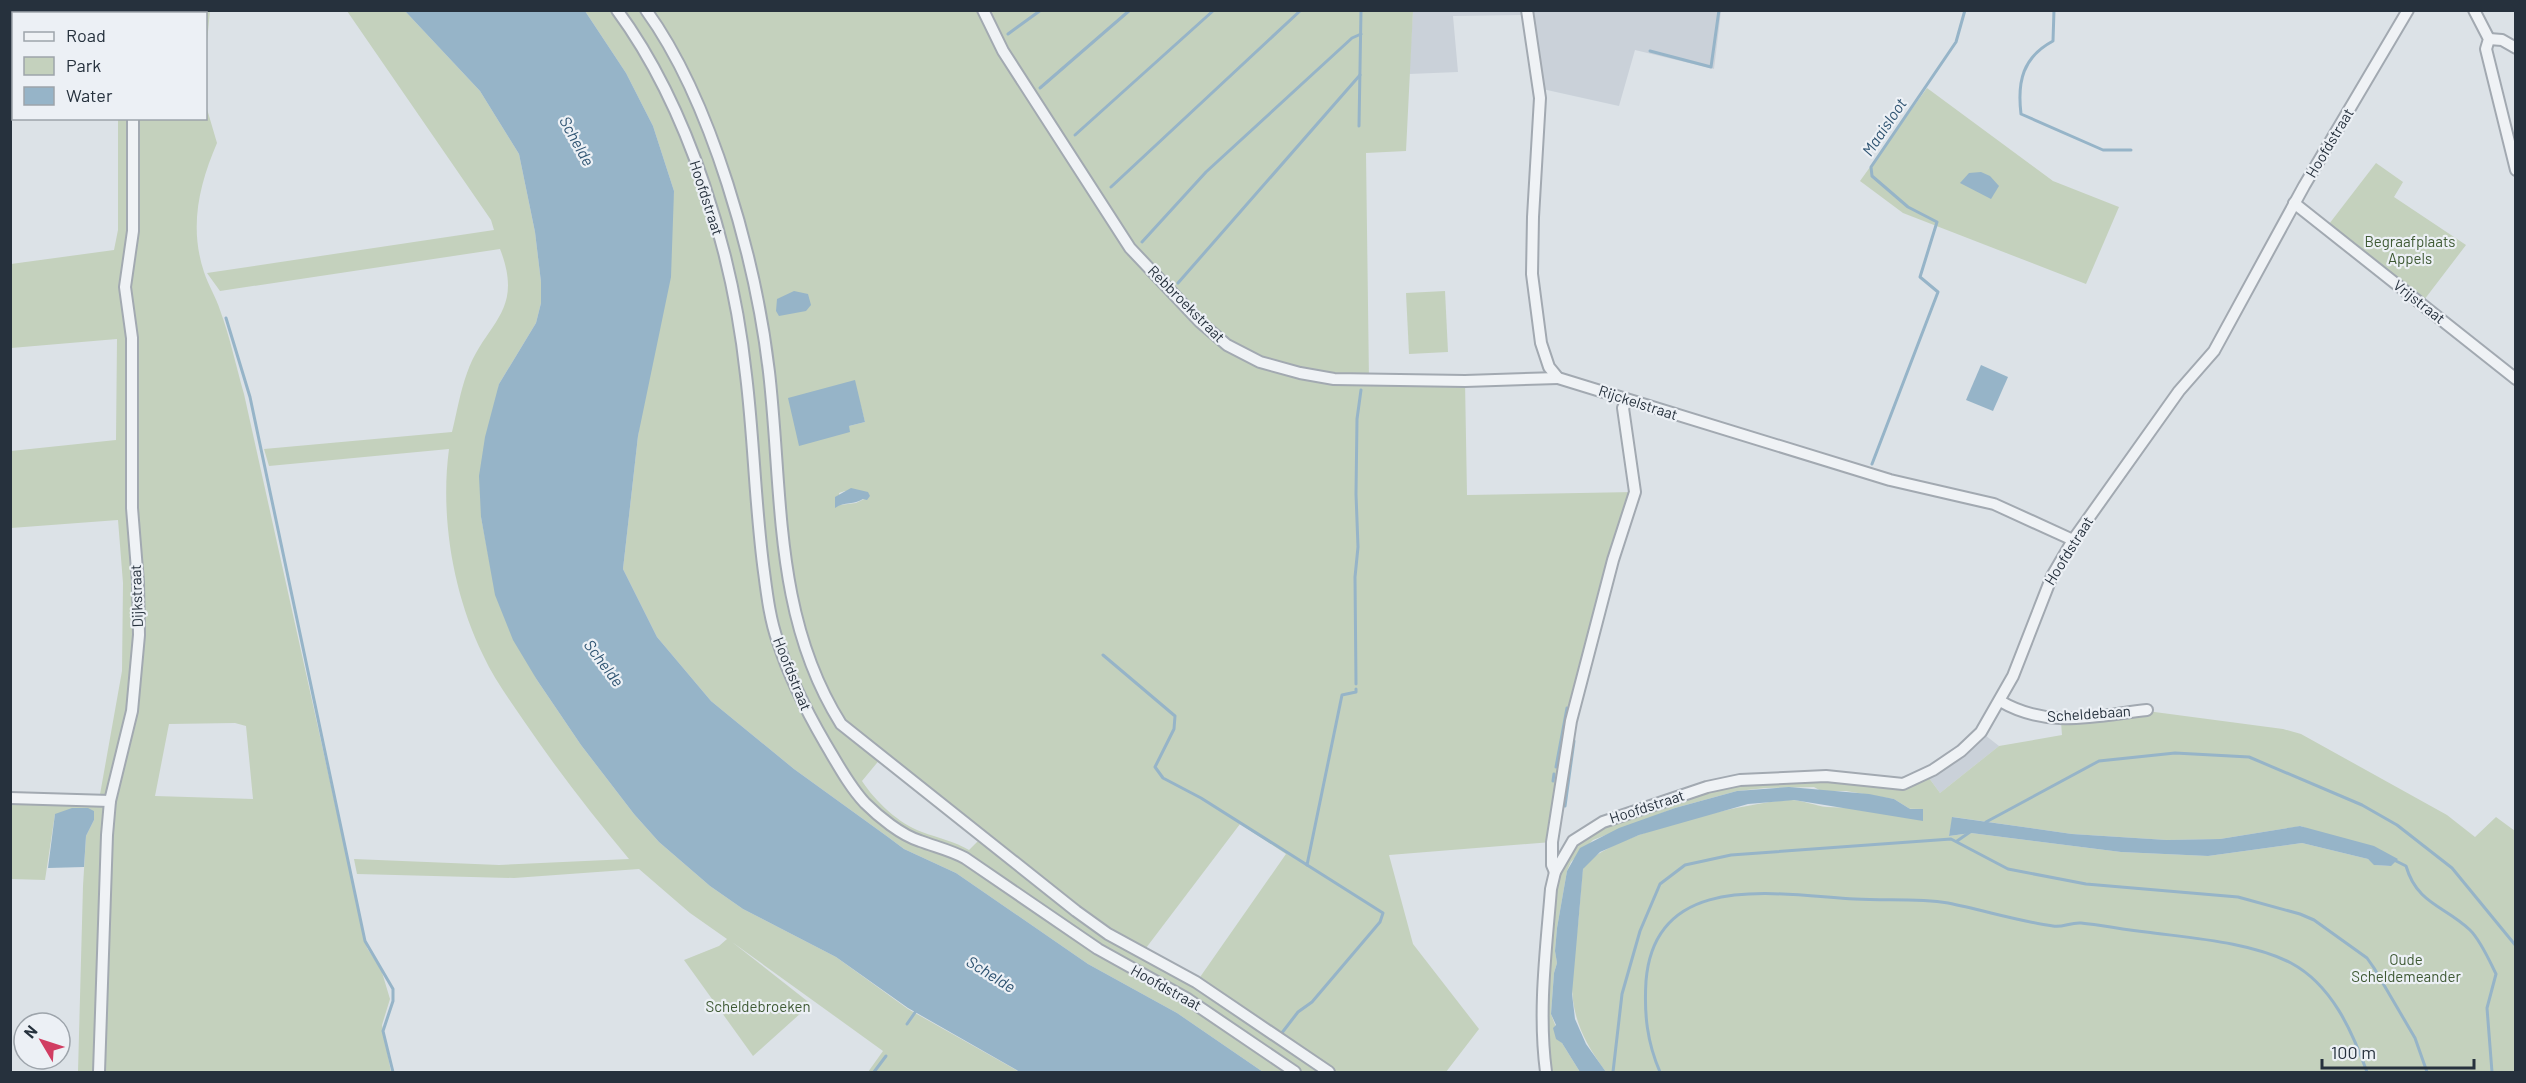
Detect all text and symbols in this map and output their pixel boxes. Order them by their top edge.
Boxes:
legend [12,12,207,120]
text: Road [66,24,106,46]
text: Park [66,54,101,76]
text: Water [66,84,113,106]
water label: Maaisloot [1857,94,1910,159]
street label: Hoofdstraat [2301,105,2357,180]
water label: Schelde [556,113,599,169]
street label: Hoofdstraat [686,158,728,237]
park label: Begraafplaats Appels [2364,232,2456,267]
street label: Rebbroekstraat [1145,261,1229,345]
street label: Vrijstraat [2390,276,2449,327]
street label: Rijckelstraat [1597,381,1680,423]
street label: Hoofdstraat [2040,513,2096,588]
street label: Dijkstraat [126,564,146,628]
street label: Hoofdstraat [770,634,816,713]
water label: Schelde [581,635,628,690]
street label: Scheldebaan [2047,701,2131,725]
street label: Hoofdstraat [1607,785,1686,827]
park label: Oude Scheldemeander [2351,950,2461,985]
water label: Schelde [963,951,1019,996]
street label: Hoofdstraat [1128,960,1205,1014]
park label: Scheldebroeken [705,997,811,1015]
north arrow [12,1011,72,1071]
text: N [19,1021,41,1041]
scale bar [2322,1032,2474,1070]
text: 100 m [2331,1041,2376,1063]

